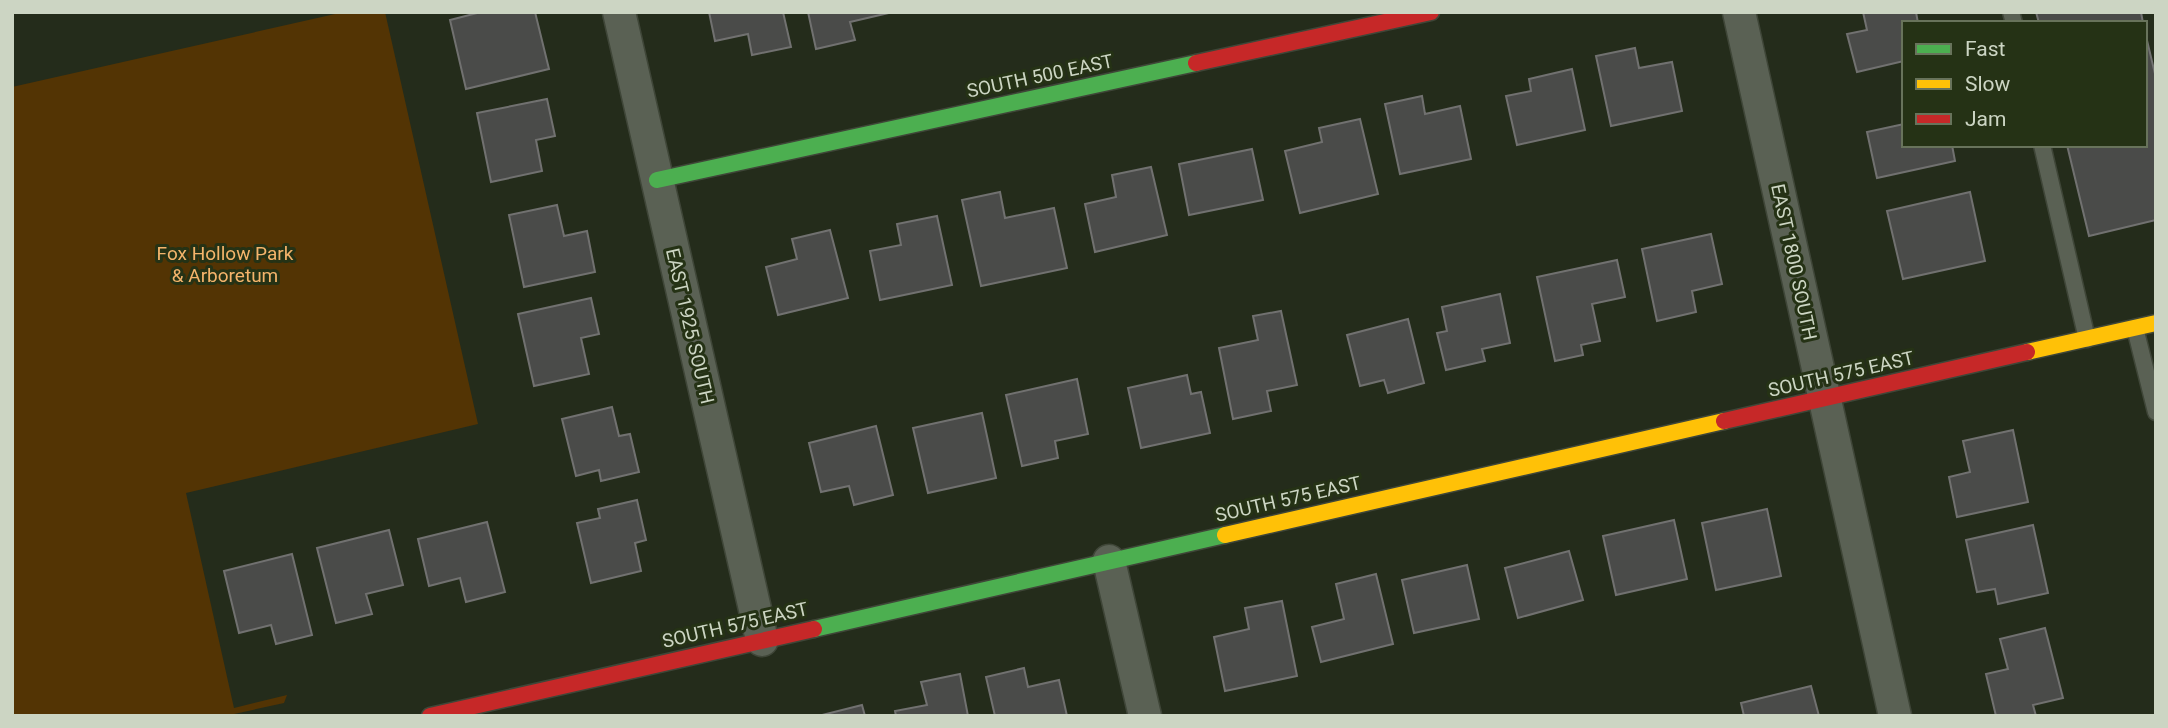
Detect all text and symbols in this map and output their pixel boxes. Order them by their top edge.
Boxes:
legend [1902,21,2147,147]
text: Fast [1965,37,2006,61]
street label: SOUTH 500 EAST [965,49,1115,103]
text: Slow [1965,72,2011,96]
text: Jam [1965,107,2006,131]
street label: EAST 1800 SOUTH [1766,182,1822,342]
park label: Fox Hollow Park & Arboretum [157,242,294,287]
street label: EAST 1925 SOUTH [661,246,719,406]
street label: SOUTH 575 EAST [1766,346,1916,402]
street label: SOUTH 575 EAST [1213,471,1363,527]
street label: SOUTH 575 EAST [660,597,810,653]

